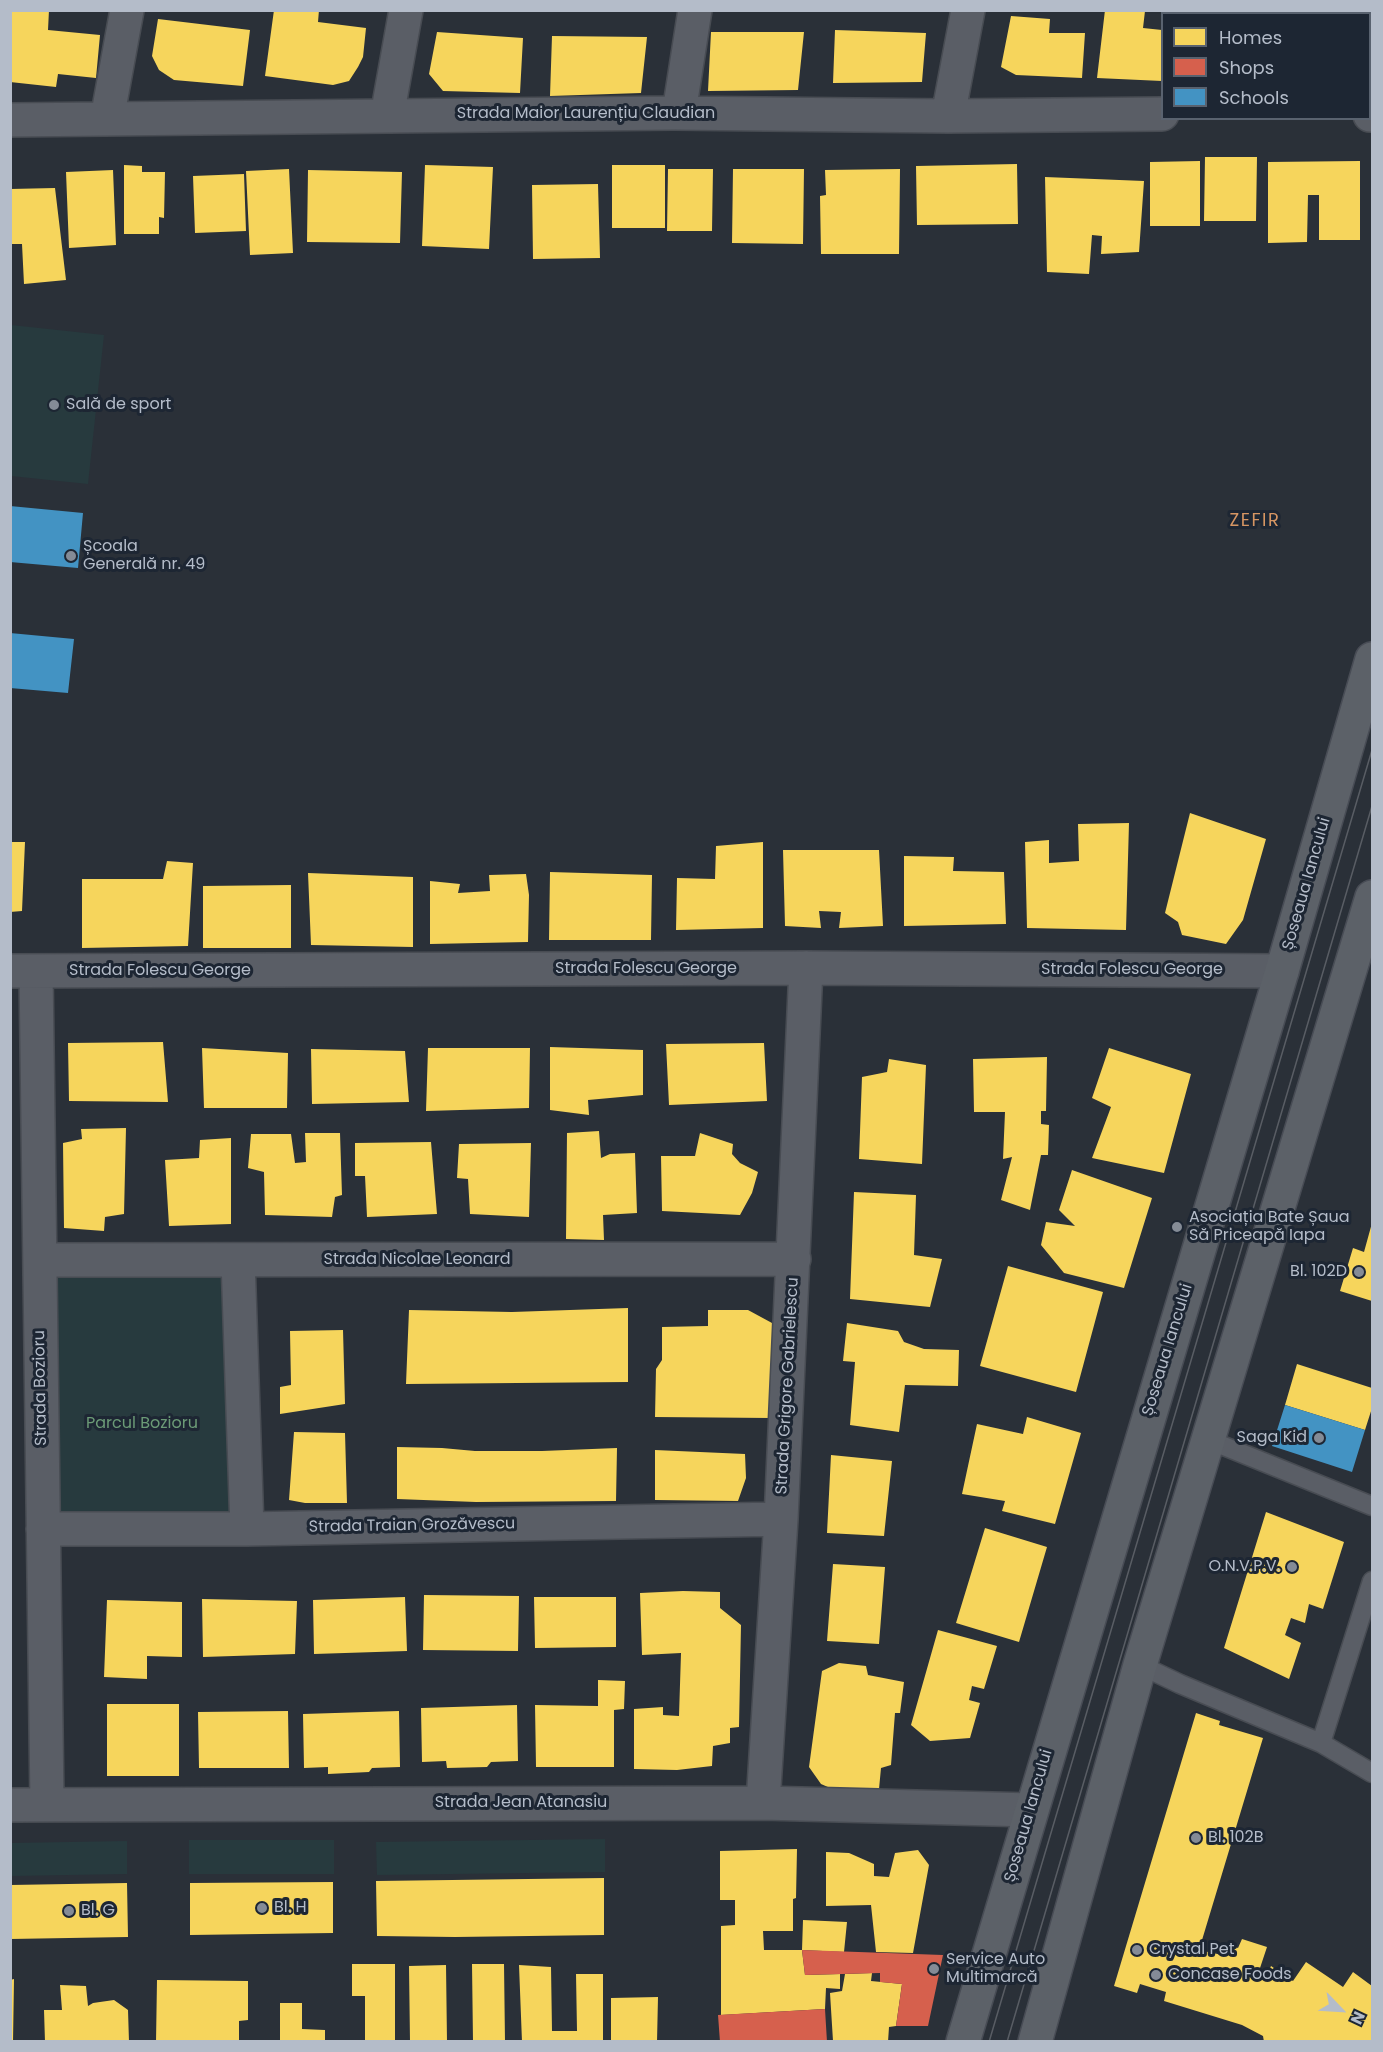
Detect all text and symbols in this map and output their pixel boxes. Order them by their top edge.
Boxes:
legend [1161,12,1371,120]
text: Homes [1219,25,1282,50]
text: Shops [1219,55,1274,80]
text: Schools [1219,85,1289,110]
street label: Strada Maior Laurențiu Claudian [457,104,715,124]
place label: Sală de sport [66,395,171,415]
marker: Sală de sport [47,398,61,412]
district label: ZEFIR [1230,510,1280,532]
place label: Școala Generală nr. 49 [83,537,205,575]
marker: Școala Generală nr. 49 [64,549,78,563]
street label: Șoseaua Iancului [1279,815,1335,953]
street label: Strada Folescu George [555,959,737,979]
street label: Strada Folescu George [1041,960,1223,980]
street label: Strada Folescu George [69,961,251,981]
place label: Asociația Bate Șaua Să Priceapă Iapa [1189,1208,1350,1246]
marker: Asociația Bate Șaua Să Priceapă Iapa [1170,1220,1184,1234]
street label: Strada Nicolae Leonard [324,1250,510,1270]
place label: Bl. 102D [1290,1262,1347,1282]
marker: Bl. 102D [1352,1265,1366,1279]
street label: Strada Grigore Gabrielescu [773,1277,803,1495]
street label: Șoseaua Iancului [1139,1282,1197,1418]
street label: Strada Bozioru [30,1330,52,1446]
park label: Parcul Bozioru [86,1414,198,1434]
place label: Saga Kid [1237,1428,1307,1448]
marker: Saga Kid [1312,1431,1326,1445]
street label: Strada Traian Grozăvescu [309,1515,515,1537]
place label: O.N.V.P.V. [1208,1557,1280,1577]
marker: O.N.V.P.V. [1285,1560,1299,1574]
street label: Șoseaua Iancului [1001,1747,1057,1885]
street label: Strada Jean Atanasiu [435,1793,607,1813]
place label: Bl. 102B [1208,1828,1264,1848]
marker: Bl. 102B [1189,1831,1203,1845]
place label: Bl. H [274,1898,306,1918]
place label: Bl. G [81,1901,115,1921]
marker: Bl. H [255,1901,269,1915]
marker: Bl. G [62,1904,76,1918]
place label: Crystal Pet [1149,1940,1235,1960]
marker: Crystal Pet [1130,1943,1144,1957]
place label: Service Auto Multimarcă [946,1950,1045,1988]
marker: Service Auto Multimarcă [927,1962,941,1976]
place label: Concase Foods [1168,1965,1292,1985]
marker: Concase Foods [1149,1968,1163,1982]
north arrow [1311,1980,1371,2040]
text: N [1345,2007,1371,2028]

